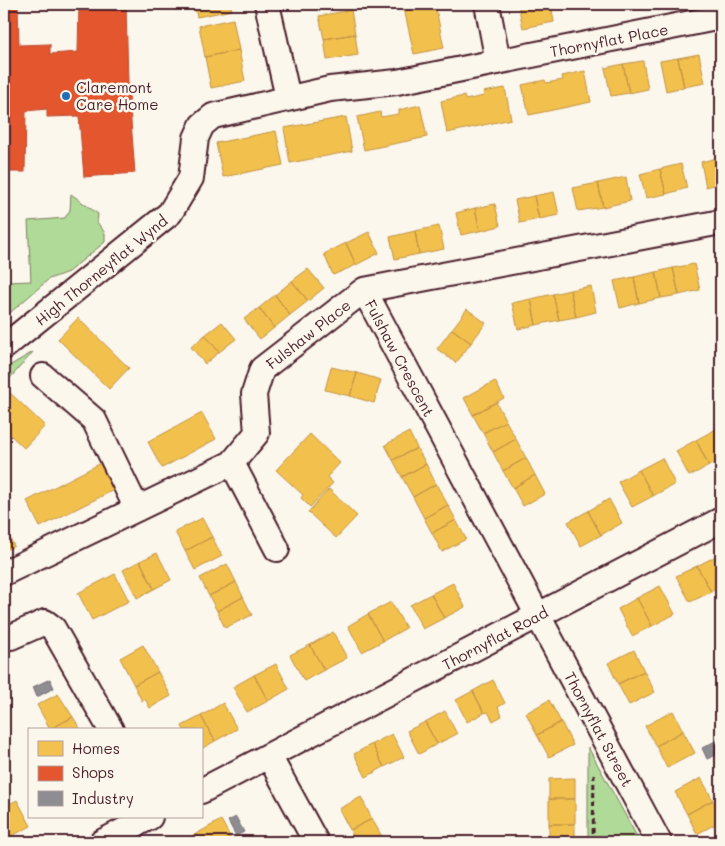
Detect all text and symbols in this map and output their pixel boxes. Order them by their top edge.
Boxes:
street label: Thornyflat Place [548,19,670,61]
place label: Claremont Care Home [76,77,159,114]
marker: Claremont Care Home [60,90,72,102]
street label: High Thorneyflat Wynd [31,210,171,330]
street label: Fulshaw Place [262,295,354,373]
street label: Fulshaw Crescent [361,296,439,420]
street label: Thornyflat Road [439,602,551,674]
street label: Thornyflat Street [560,668,638,790]
legend [28,728,202,818]
text: Homes [72,738,120,758]
text: Shops [72,762,114,782]
text: Industry [72,788,134,808]

